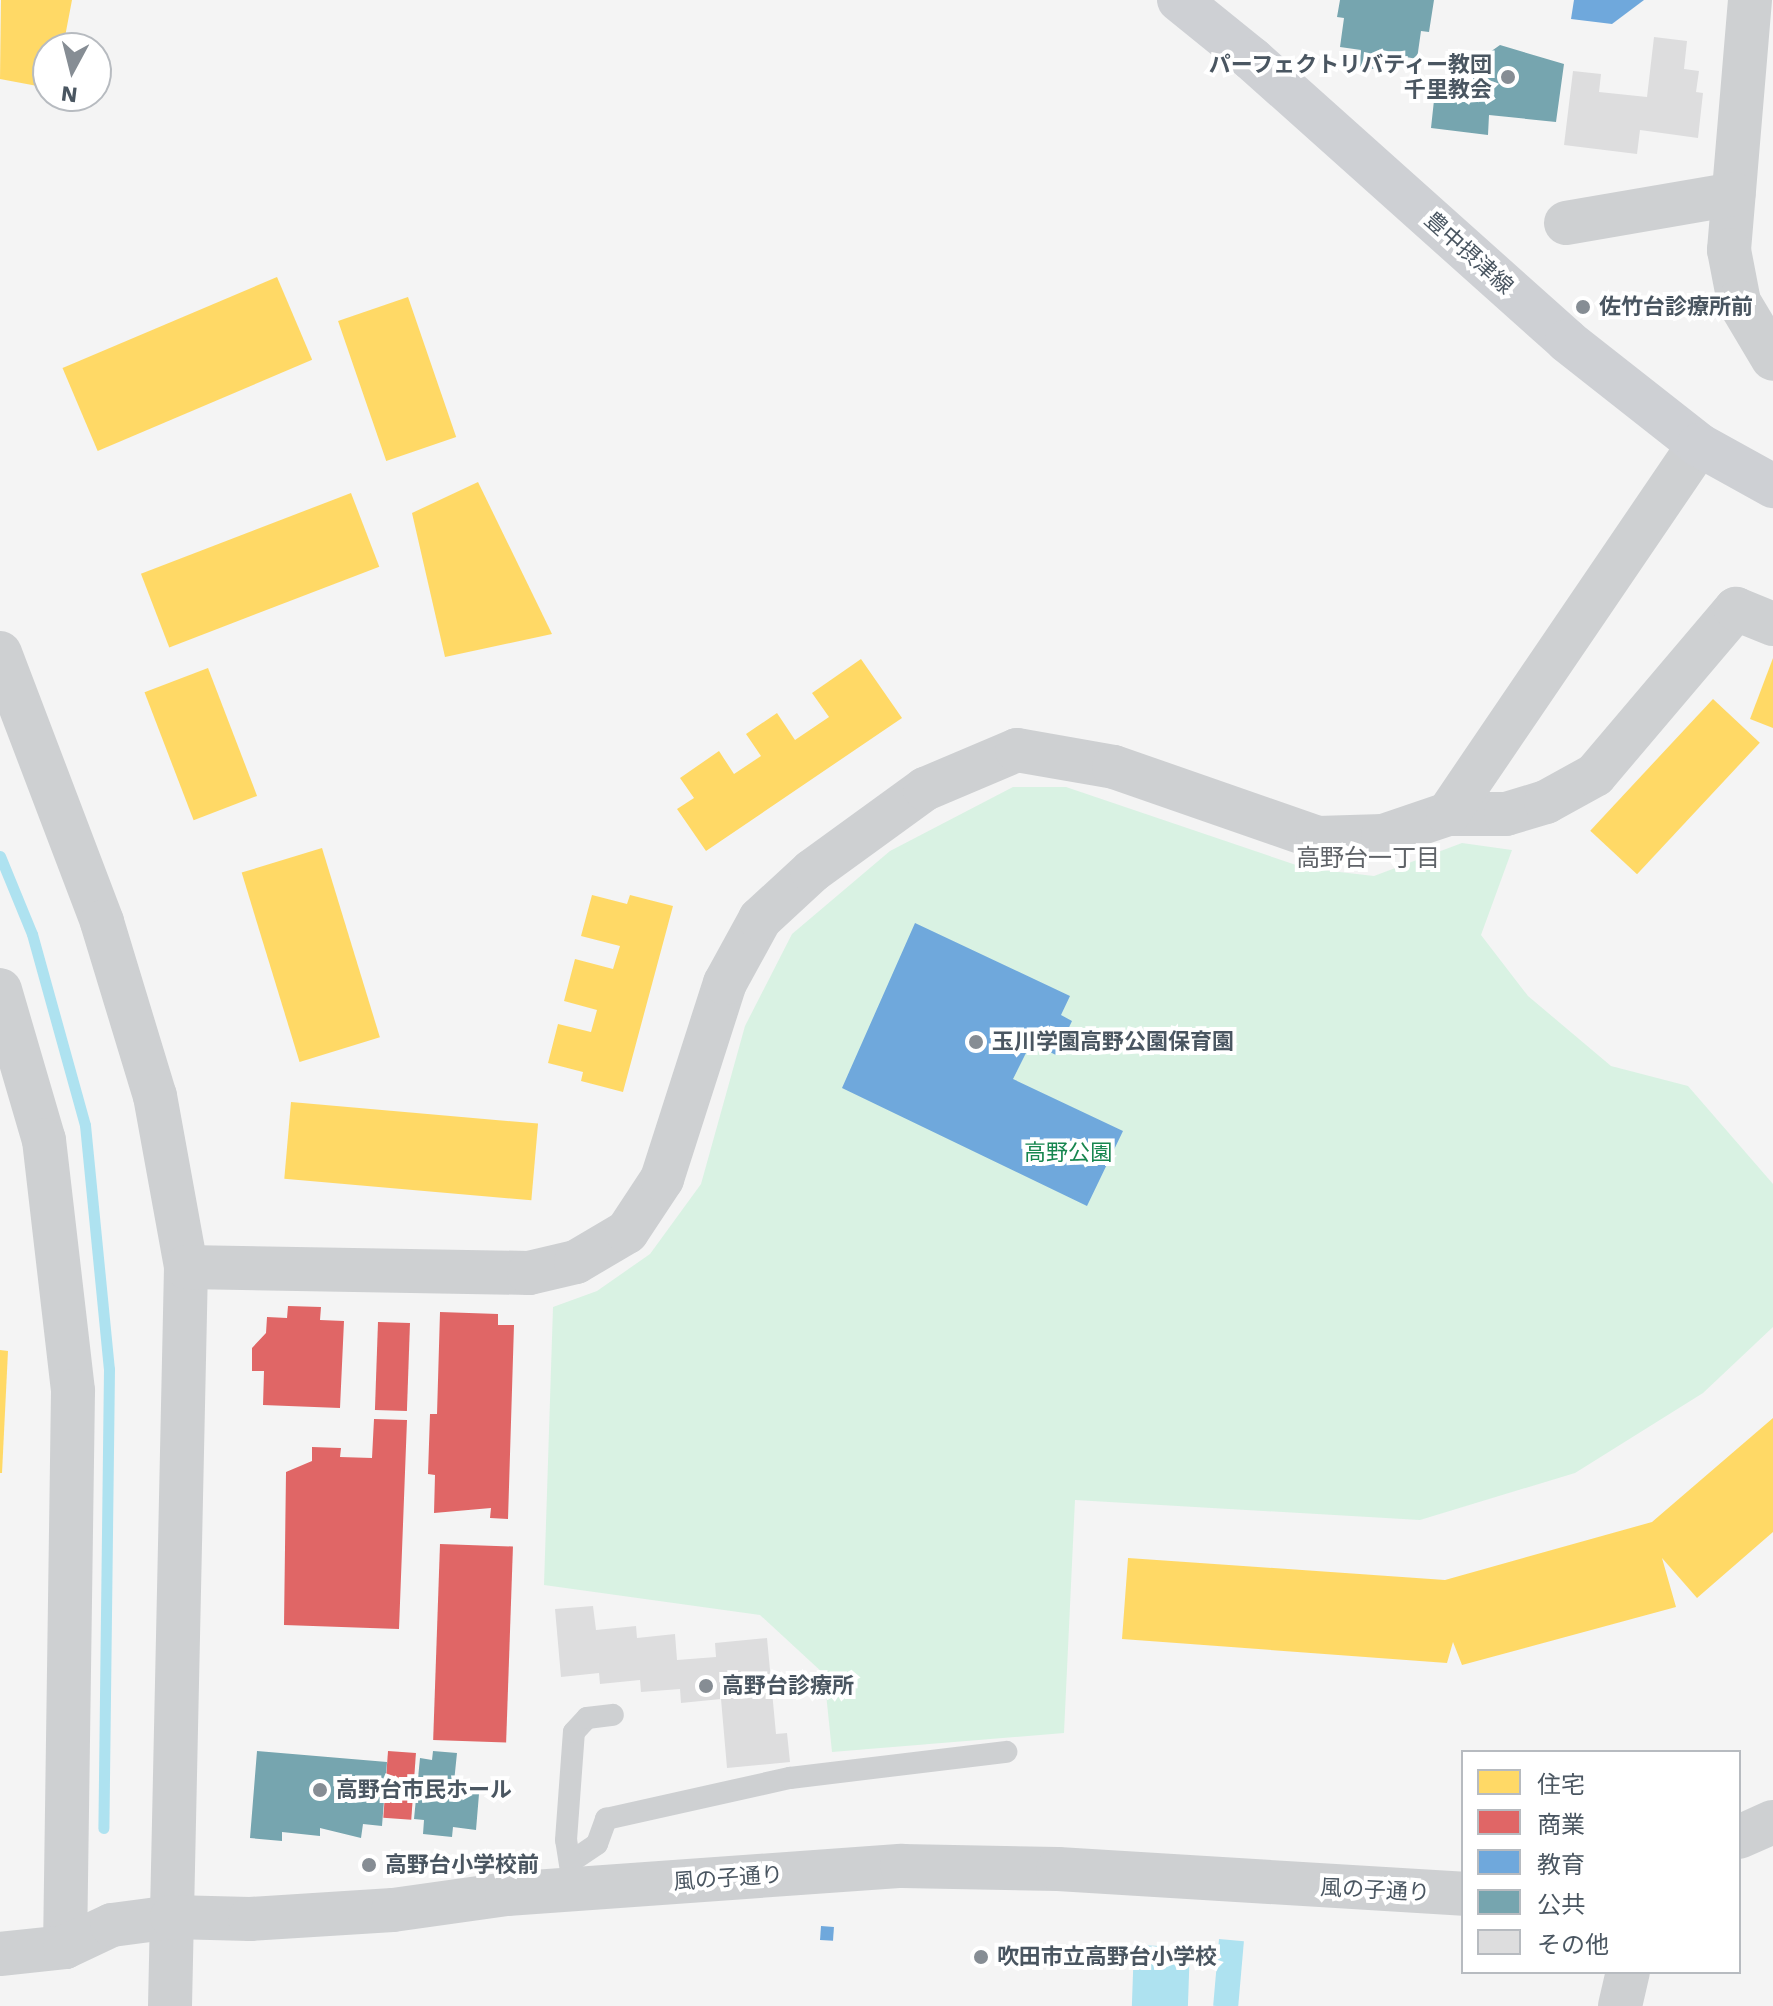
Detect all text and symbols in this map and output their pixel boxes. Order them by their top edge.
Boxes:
north arrow [32,32,112,112]
place label: パーフェクトリバティー教団 千里教会 [1206,51,1492,102]
marker: パーフェクトリバティー教団 千里教会 [1499,68,1517,86]
text: N [60,81,79,108]
street label: 豊中摂津線 [1419,206,1519,300]
place label: 佐竹台診療所前 [1599,294,1753,320]
marker: 佐竹台診療所前 [1574,298,1592,316]
district label: 高野台一丁目 [1296,845,1440,873]
place label: 玉川学園高野公園保育園 [992,1029,1234,1055]
marker: 玉川学園高野公園保育園 [967,1033,985,1051]
park label: 高野公園 [1024,1140,1112,1166]
place label: 高野台診療所 [722,1673,854,1699]
marker: 高野台診療所 [697,1677,715,1695]
legend [1461,1750,1741,1974]
text: 住宅 [1537,1771,1585,1799]
place label: 高野台市民ホール [336,1777,512,1803]
marker: 高野台市民ホール [311,1781,329,1799]
text: 商業 [1537,1811,1585,1839]
text: 教育 [1537,1851,1585,1879]
place label: 高野台小学校前 [385,1852,539,1878]
marker: 高野台小学校前 [360,1856,378,1874]
street label: 風の子通り [672,1861,784,1895]
street label: 風の子通り [1319,1874,1431,1906]
text: 公共 [1537,1891,1585,1919]
text: その他 [1537,1931,1609,1959]
place label: 吹田市立高野台小学校 [997,1944,1217,1970]
marker: 吹田市立高野台小学校 [972,1948,990,1966]

